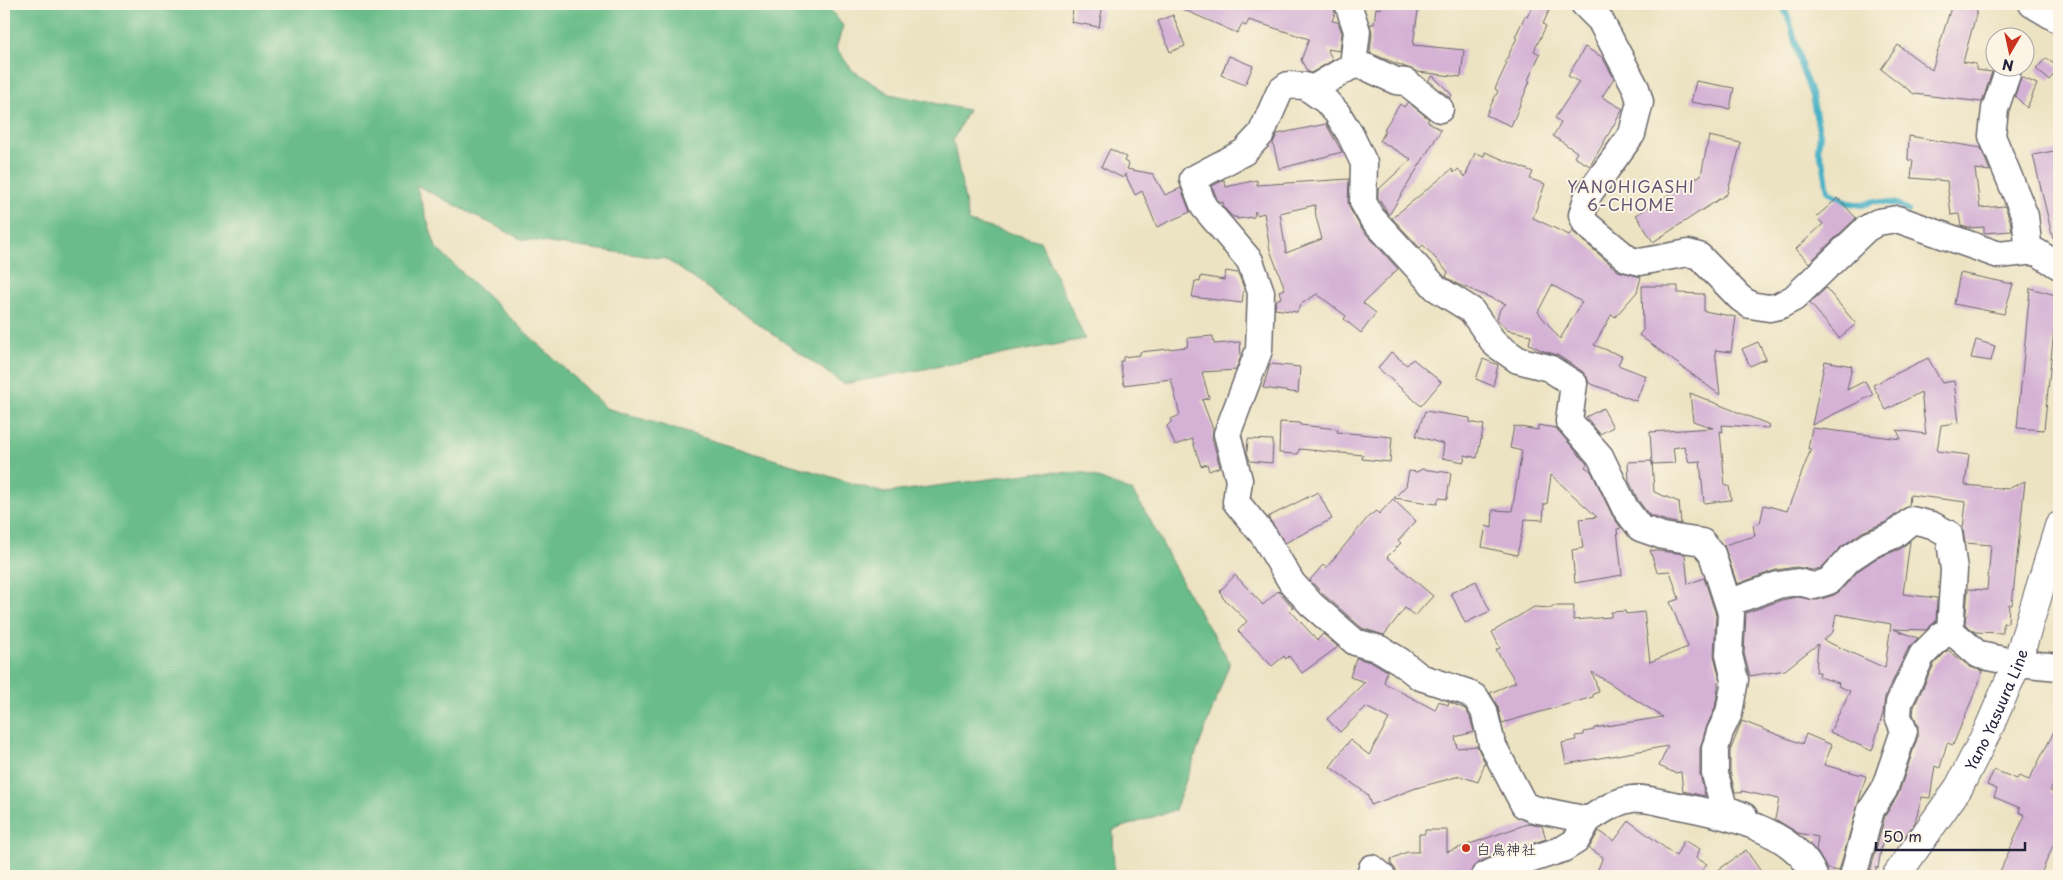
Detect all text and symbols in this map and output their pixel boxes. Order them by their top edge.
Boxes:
north arrow [1986,28,2036,78]
text: N [2001,54,2015,77]
district label: YANOHIGASHI 6-CHOME [1567,174,1695,216]
street label: Yano Yasuura Line [1958,646,2032,774]
scale bar [1876,820,2024,852]
text: 50 m [1883,824,1922,847]
place label: 白鳥神社 [1476,837,1536,860]
marker: 白鳥神社 [1460,842,1472,854]

